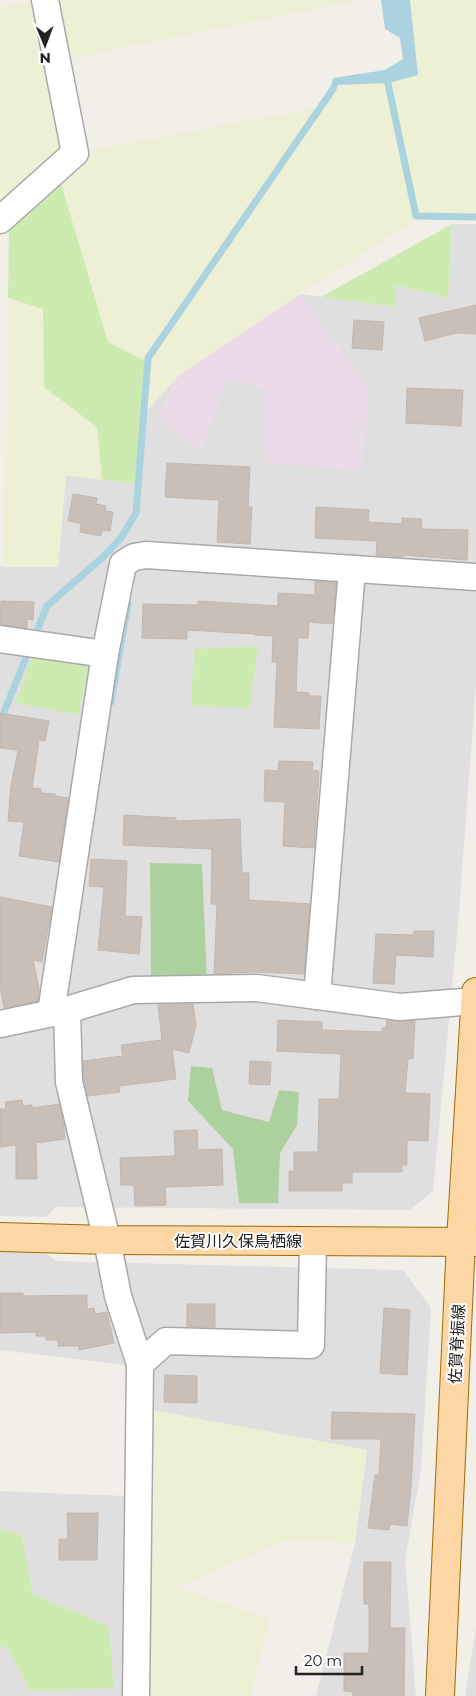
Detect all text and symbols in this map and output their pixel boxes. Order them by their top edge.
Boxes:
north arrow [20,20,70,70]
text: N [39,49,51,67]
street label: 佐賀川久保鳥栖線 [174,1232,302,1251]
street label: 佐賀脊振線 [445,1304,469,1384]
scale bar [296,1644,362,1676]
text: 20 m [304,1651,342,1670]

